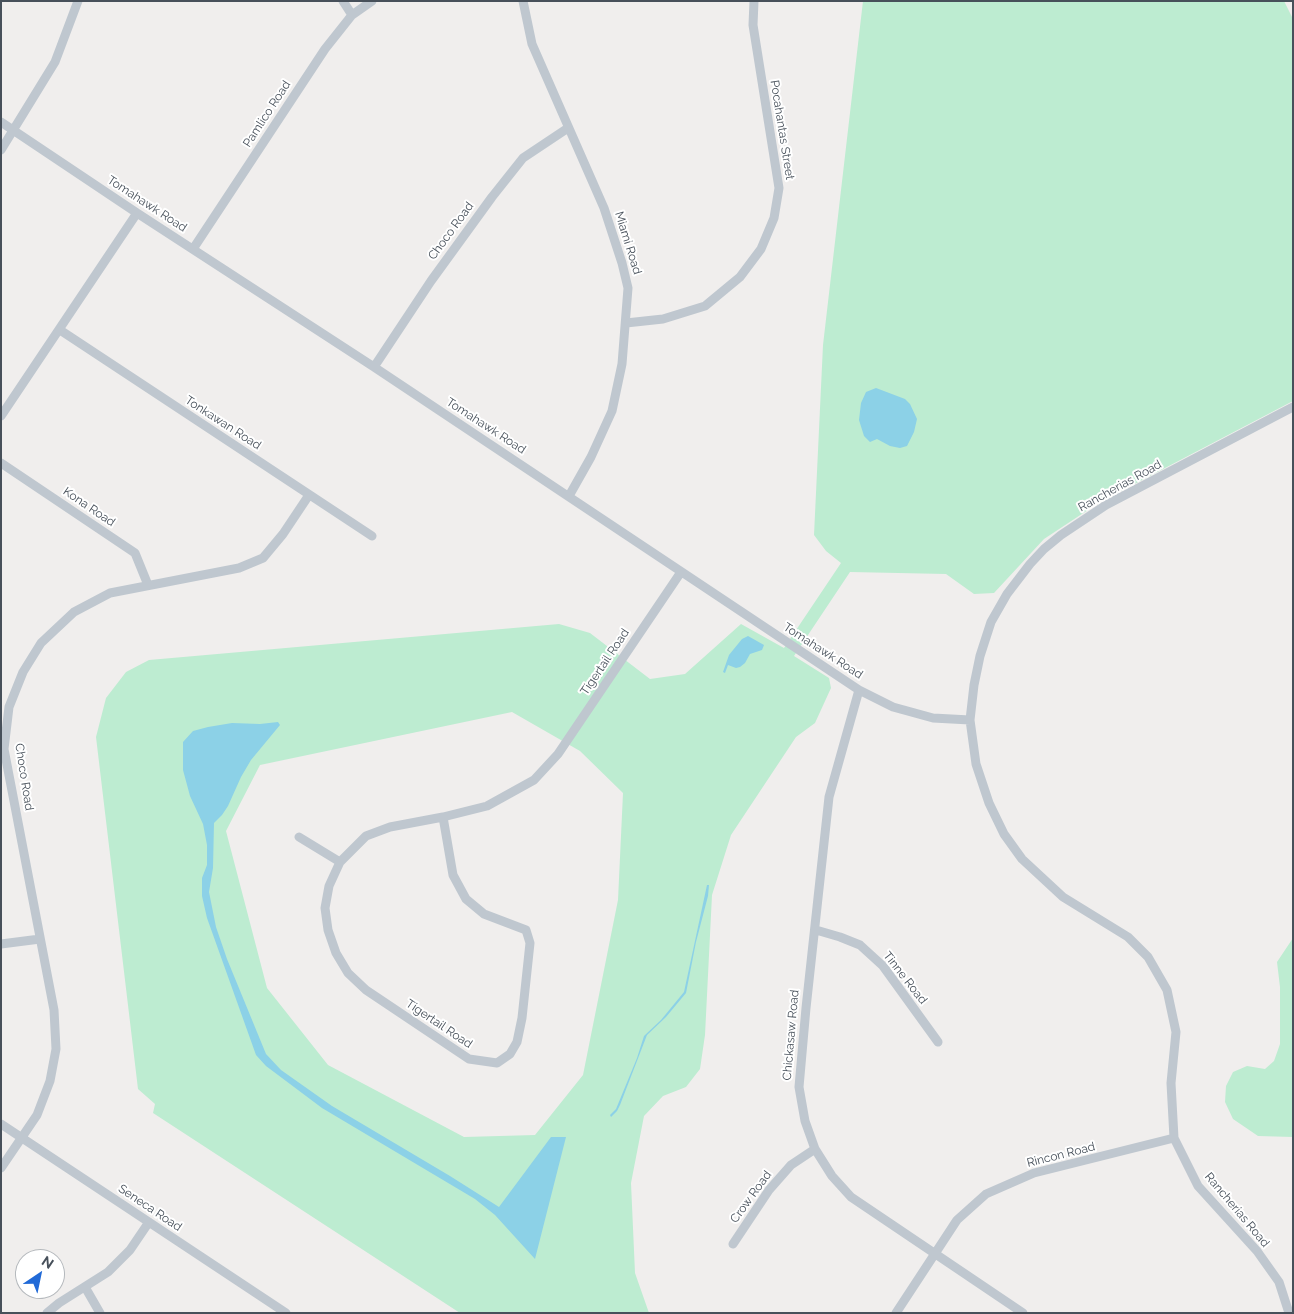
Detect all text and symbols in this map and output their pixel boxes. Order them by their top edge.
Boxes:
street label: Pamlico Road [240,78,294,150]
street label: Pocahantas Street [767,79,797,181]
street label: Tomahawk Road [105,173,189,235]
street label: Choco Road [425,199,477,263]
street label: Miami Road [612,210,644,276]
street label: Tonkawan Road [182,393,264,453]
street label: Tomahawk Road [444,395,528,457]
street label: Rancherias Road [1076,457,1164,515]
street label: Kona Road [60,484,118,530]
street label: Tomahawk Road [781,620,865,682]
street label: Tigertail Road [578,626,632,698]
street label: Choco Road [12,742,36,812]
street label: Tinne Road [880,949,930,1007]
street label: Chickasaw Road [780,989,802,1081]
street label: Tigertail Road [403,997,475,1051]
street label: Rincon Road [1025,1140,1097,1170]
street label: Crow Road [727,1168,775,1226]
street label: Rancherias Road [1202,1170,1272,1250]
street label: Seneca Road [116,1182,184,1234]
north arrow [15,1249,65,1299]
text: N [39,1253,57,1272]

